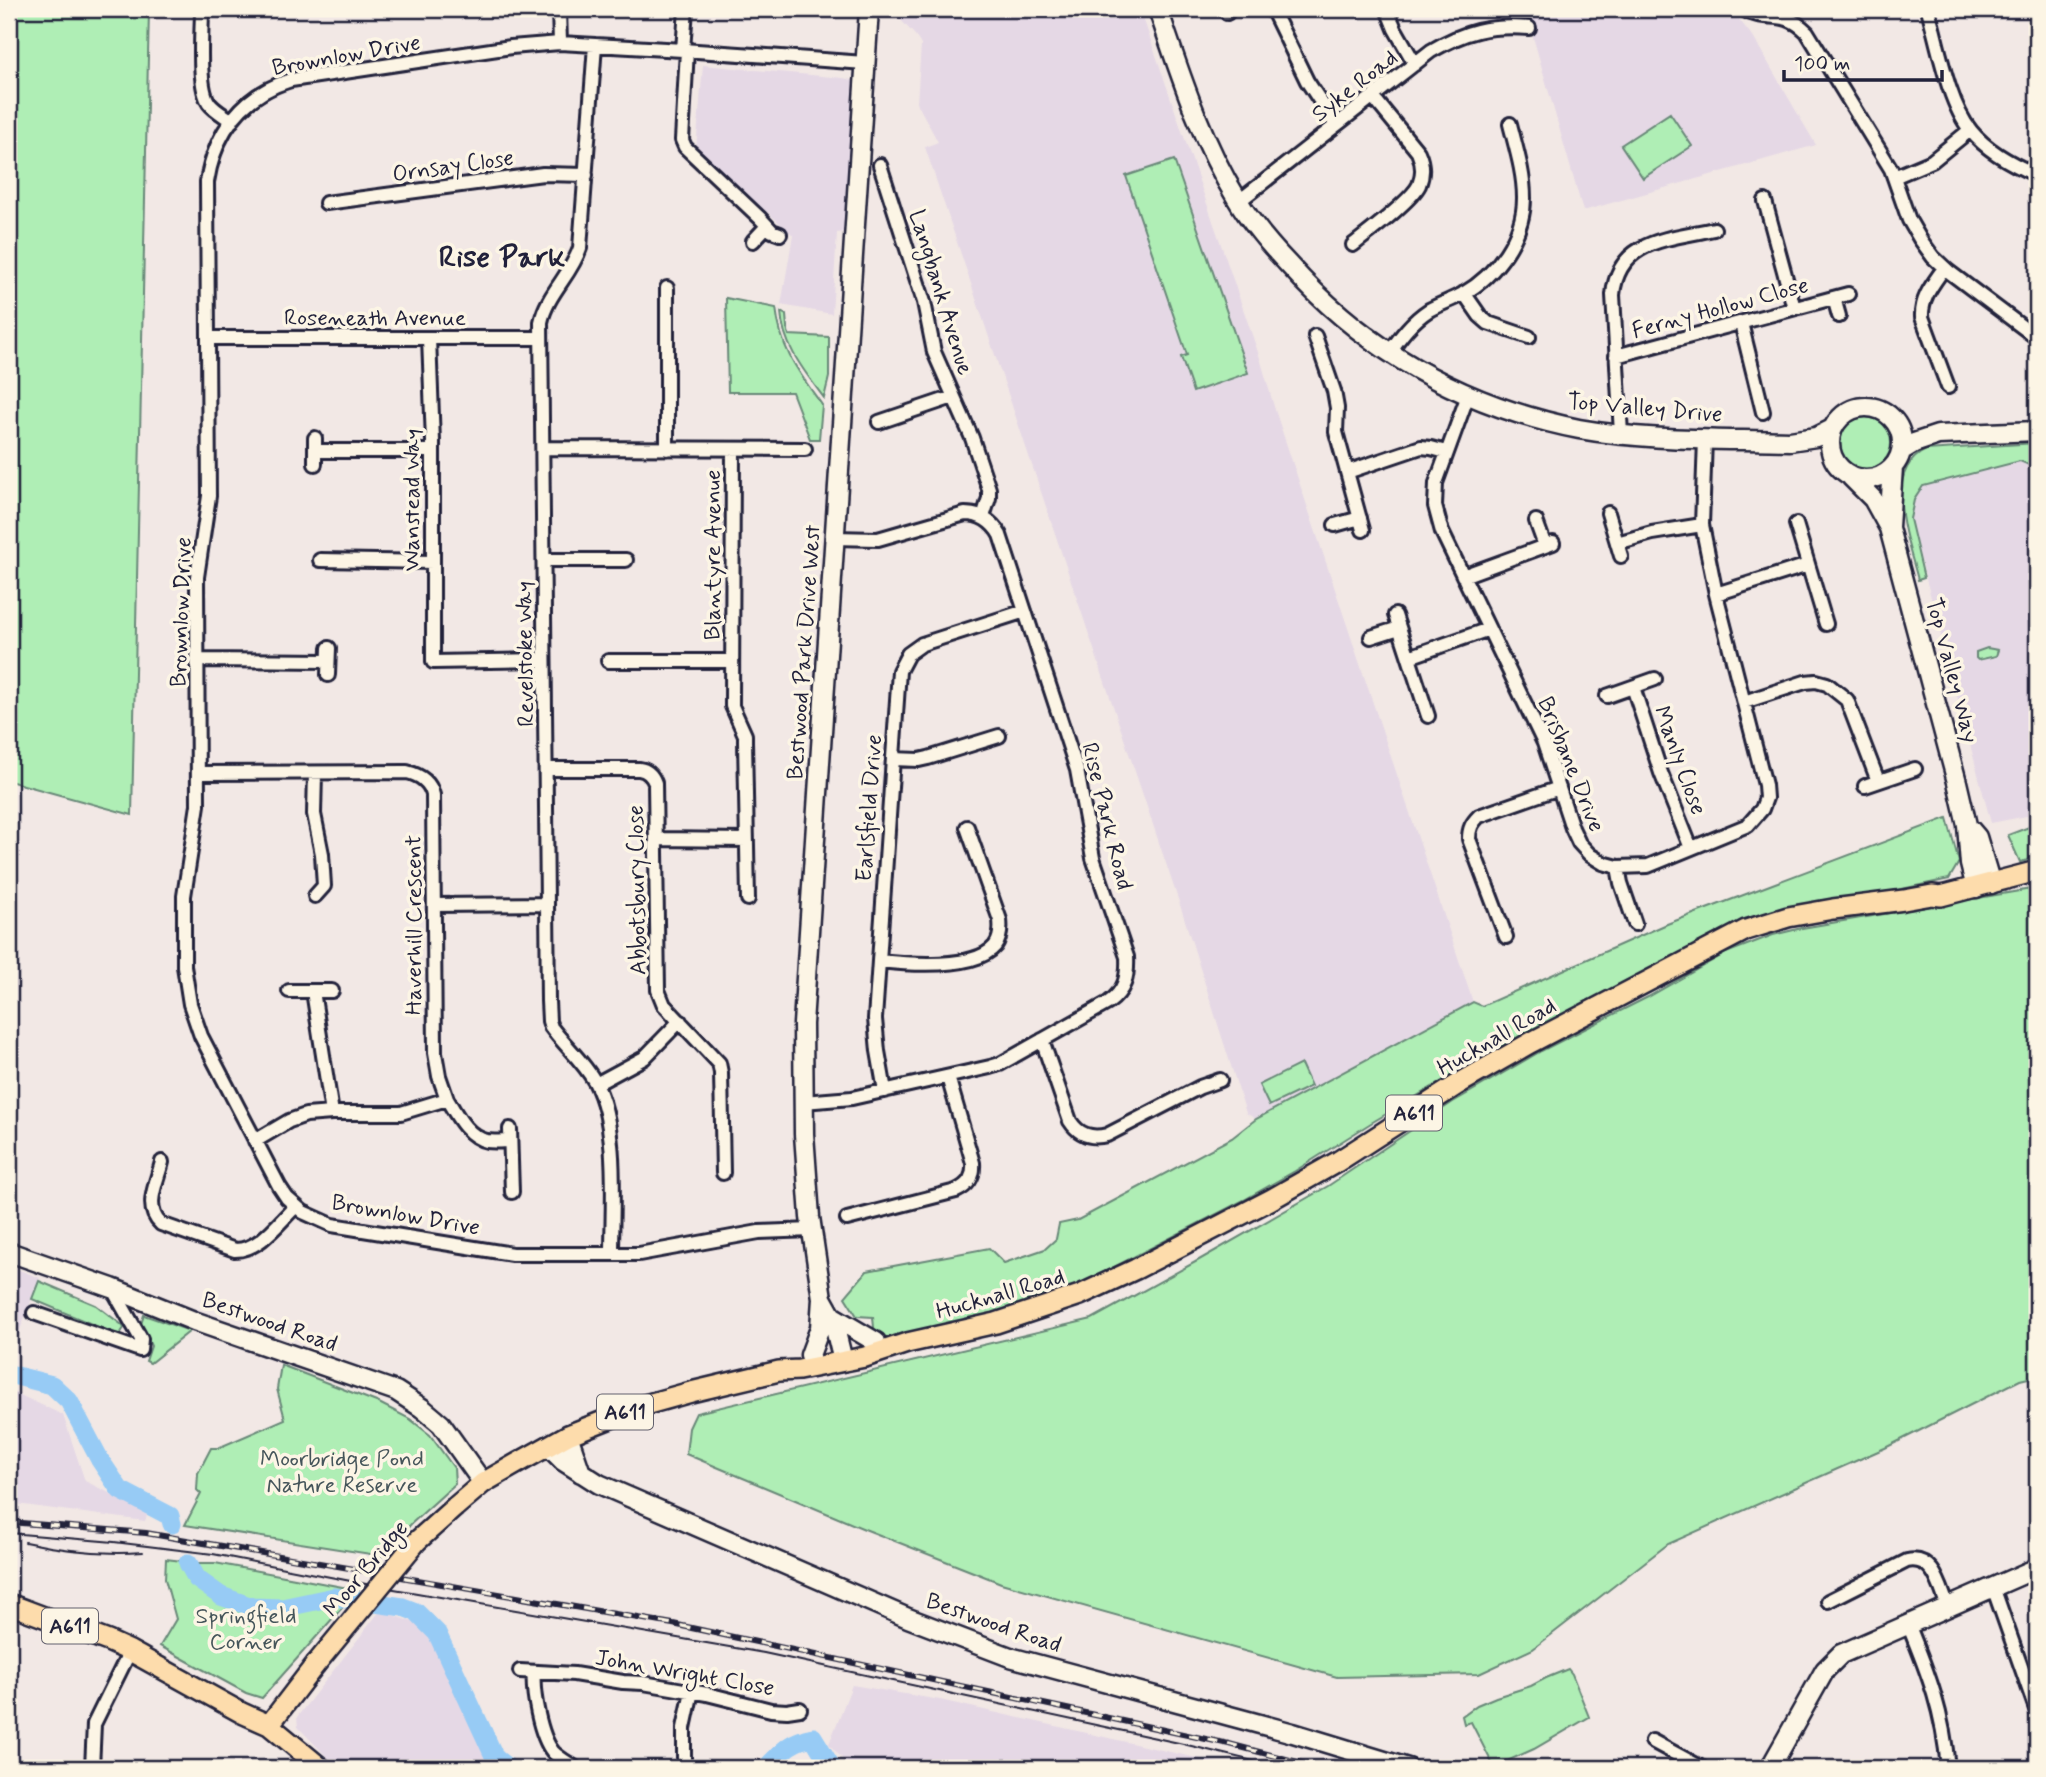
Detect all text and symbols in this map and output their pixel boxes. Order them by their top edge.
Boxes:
street label: Brownlow Drive [270,28,423,84]
scale bar [1784,38,1941,82]
street label: Syke Road [1306,43,1404,130]
text: 100 m [1794,50,1850,78]
street label: Ornsay Close [391,144,516,190]
street label: Langbank Avenue [899,206,980,380]
district label: Rise Park [439,238,565,277]
street label: Ferny Hollow Close [1629,271,1812,347]
street label: Roseneath Avenue [284,304,466,334]
street label: Top Valley Drive [1566,387,1724,431]
street label: Wanstead Way [398,429,428,571]
street label: Blantyre Avenue [699,470,729,640]
street label: Bestwood Park Drive West [781,524,829,781]
street label: Brownlow Drive [164,536,200,688]
street label: Revelstoke Way [510,581,542,727]
street label: Top Valley Way [1917,595,1985,746]
street label: Brisbane Drive [1529,693,1611,837]
street label: Manly Close [1646,702,1713,819]
street label: Earlsfield Drive [850,733,890,883]
street label: Rise Park Road [1073,740,1139,893]
street label: Abbotsbury Close [622,805,654,975]
street label: Haverhill Crescent [400,835,430,1015]
street label: Hucknall Road [1432,992,1562,1084]
road number: A611 [1386,1096,1442,1130]
street label: Brownlow Drive [329,1188,482,1244]
street label: Hucknall Road [933,1262,1068,1328]
street label: Bestwood Road [198,1286,341,1360]
road number: A611 [597,1394,653,1430]
park label: Moorbridge Pond Nature Reserve [260,1445,424,1501]
street label: Moor Bridge [317,1515,417,1625]
street label: Bestwood Road [922,1587,1065,1661]
park label: Springfield Corner [195,1602,297,1658]
road number: A611 [42,1608,98,1644]
street label: John Wright Close [592,1643,777,1706]

